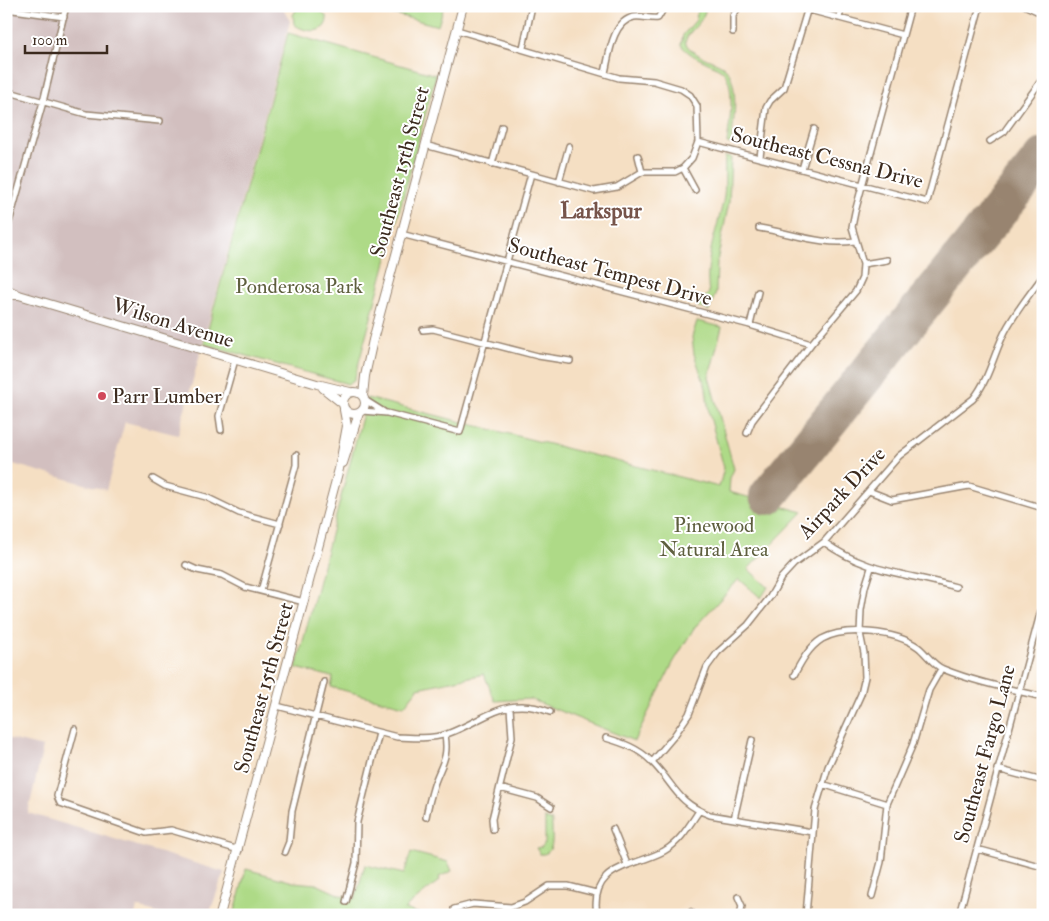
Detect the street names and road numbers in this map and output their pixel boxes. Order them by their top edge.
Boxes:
street label: Southeast 15th Street [364,83,436,260]
street label: Southeast Cessna Drive [728,121,926,195]
street label: Southeast Tempest Drive [505,232,715,312]
street label: Wilson Avenue [108,291,237,354]
street label: Airpark Drive [792,441,892,545]
street label: Southeast 15th Street [228,599,300,776]
street label: Southeast Fargo Lane [948,662,1022,846]

